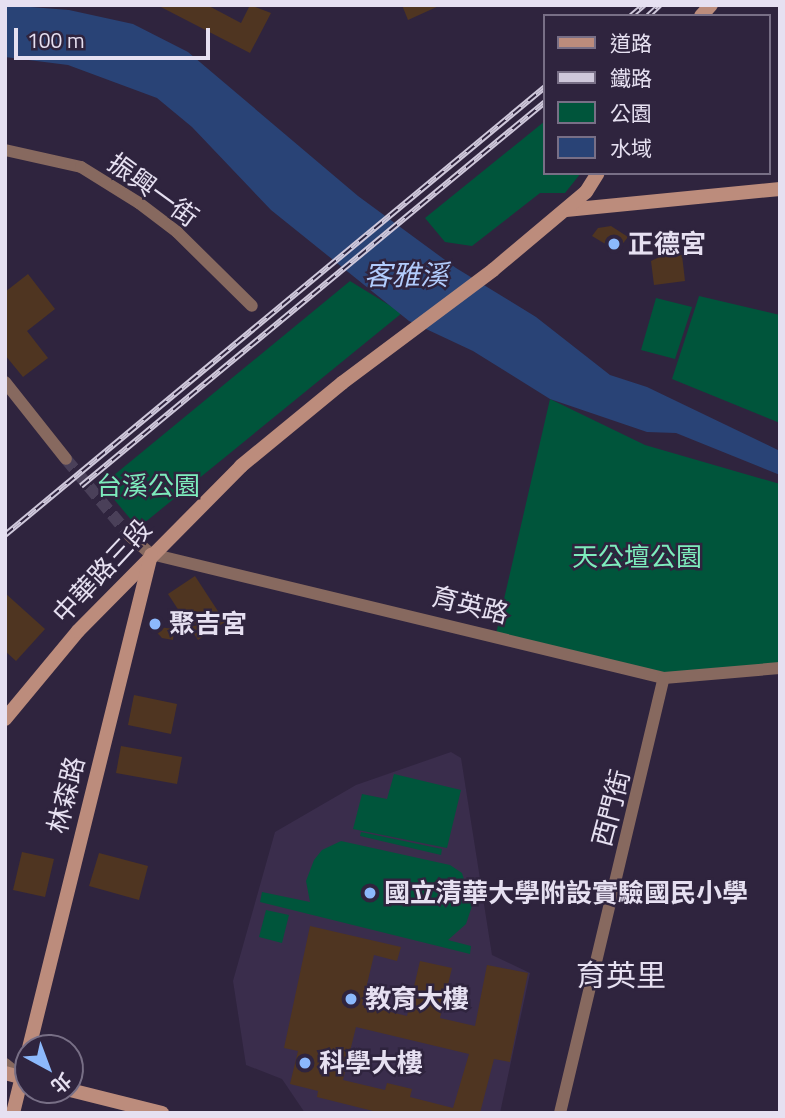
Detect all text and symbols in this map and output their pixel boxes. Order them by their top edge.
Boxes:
scale bar [18,14,214,58]
legend [544,14,771,175]
text: 100 m [27,24,84,56]
text: 道路 [610,27,652,59]
text: 鐵路 [610,62,652,94]
text: 公園 [610,97,652,129]
text: 水域 [610,132,652,164]
street label: 振興一街 [102,147,204,233]
place label: 正德宮 [628,228,706,260]
marker: 正德宮 [606,236,622,252]
water label: 客雅溪 [364,258,448,292]
park label: 台溪公園 [96,470,200,502]
street label: 中華路三段 [46,513,158,629]
park label: 天公壇公園 [572,541,702,573]
street label: 育英路 [428,580,512,630]
place label: 聚吉宮 [169,608,247,640]
marker: 聚吉宮 [147,616,163,632]
street label: 林森路 [41,753,91,837]
street label: 西門街 [586,766,636,850]
place label: 國立清華大學附設實驗國民小學 [384,877,748,909]
marker: 國立清華大學附設實驗國民小學 [362,885,378,901]
district label: 育英里 [576,957,666,993]
place label: 教育大樓 [365,983,469,1015]
marker: 教育大樓 [343,991,359,1007]
north arrow [14,1034,84,1104]
place label: 科學大樓 [319,1047,423,1079]
marker: 科學大樓 [297,1055,313,1071]
text: 北 [45,1067,78,1101]

